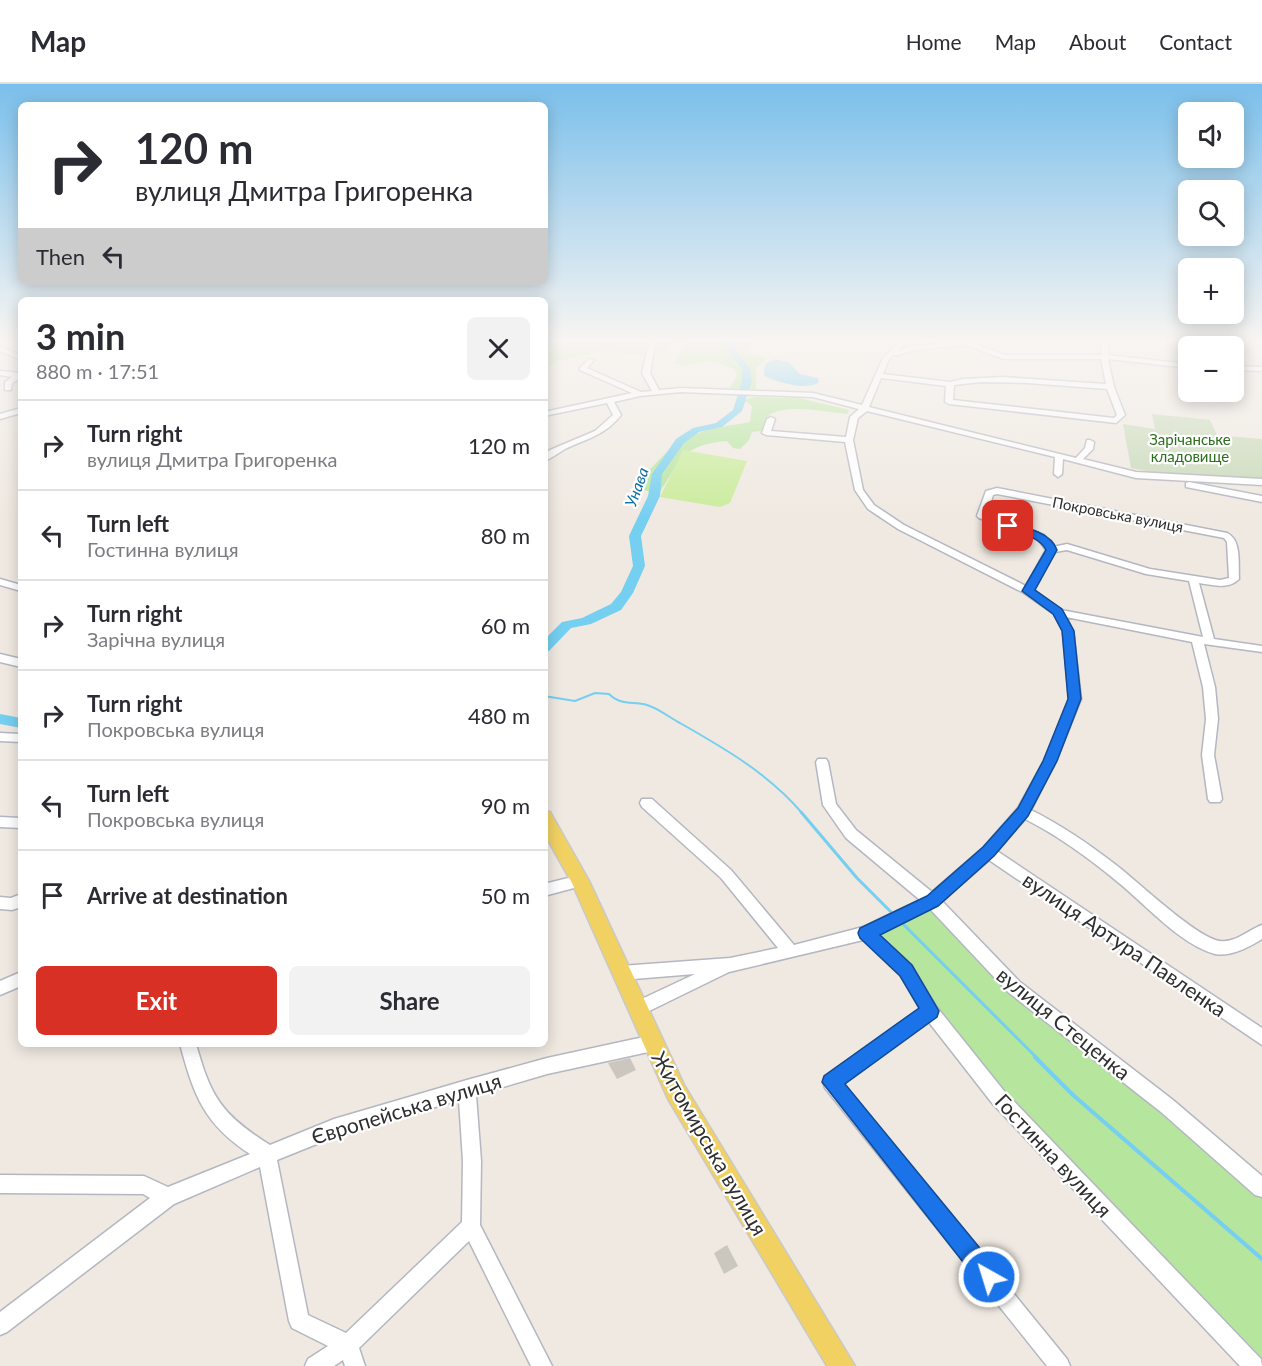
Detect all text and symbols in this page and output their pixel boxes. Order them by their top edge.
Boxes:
text: Map [30,24,86,58]
text: Home [906,29,962,54]
text: Map [995,29,1036,54]
text: About [1069,29,1126,54]
text: Contact [1159,29,1232,54]
map controls [1178,102,1244,402]
button: sound [1178,102,1244,168]
text: 120 m [135,123,253,173]
icon: right [36,126,114,204]
text: вулиця Дмитра Григоренка [135,174,473,207]
button: search [1178,180,1244,246]
icon: left [97,240,130,273]
text: Then [36,243,85,270]
button: + [1178,258,1244,324]
text: 3 min [36,314,125,358]
button: close [467,317,530,380]
button: − [1178,336,1244,402]
text: 880 m · 17:51 [36,359,159,383]
text: Turn right [87,420,182,447]
icon: right [36,429,69,462]
park label: Зарічанське кладовище [1149,430,1231,465]
text: 120 m [468,432,530,459]
text: вулиця Дмитра Григоренка [87,447,337,471]
water label: Унава [620,465,652,509]
street label: Покровська вулиця [1051,492,1185,536]
pin [982,500,1033,551]
icon: arrive [991,509,1024,542]
text: Turn left [87,510,169,537]
icon: left [36,519,69,552]
text: 80 m [481,522,530,549]
text: Гостинна вулиця [87,537,239,561]
text: Turn right [87,600,182,627]
icon: right [36,609,69,642]
text: 60 m [481,612,530,639]
text: Зарічна вулиця [87,627,225,651]
text: Turn right [87,690,182,717]
icon: right [36,699,69,732]
text: 480 m [468,702,530,729]
text: Покровська вулиця [87,717,264,741]
text: Turn left [87,780,169,807]
icon: left [36,789,69,822]
text: 90 m [481,792,530,819]
text: Покровська вулиця [87,807,264,831]
street label: вулиця Артура Павленка [1019,867,1231,1021]
icon: arrive [36,879,69,912]
text: Arrive at destination [87,882,288,909]
text: 50 m [481,882,530,909]
street label: вулиця Стеценка [992,962,1136,1084]
button: Exit [36,966,277,1035]
button: Share [289,966,530,1035]
street label: Житомирська вулиця [647,1046,773,1240]
street label: Європейська вулиця [308,1067,504,1149]
street label: Гостинна вулиця [991,1088,1117,1222]
position arrow [957,1245,1021,1309]

